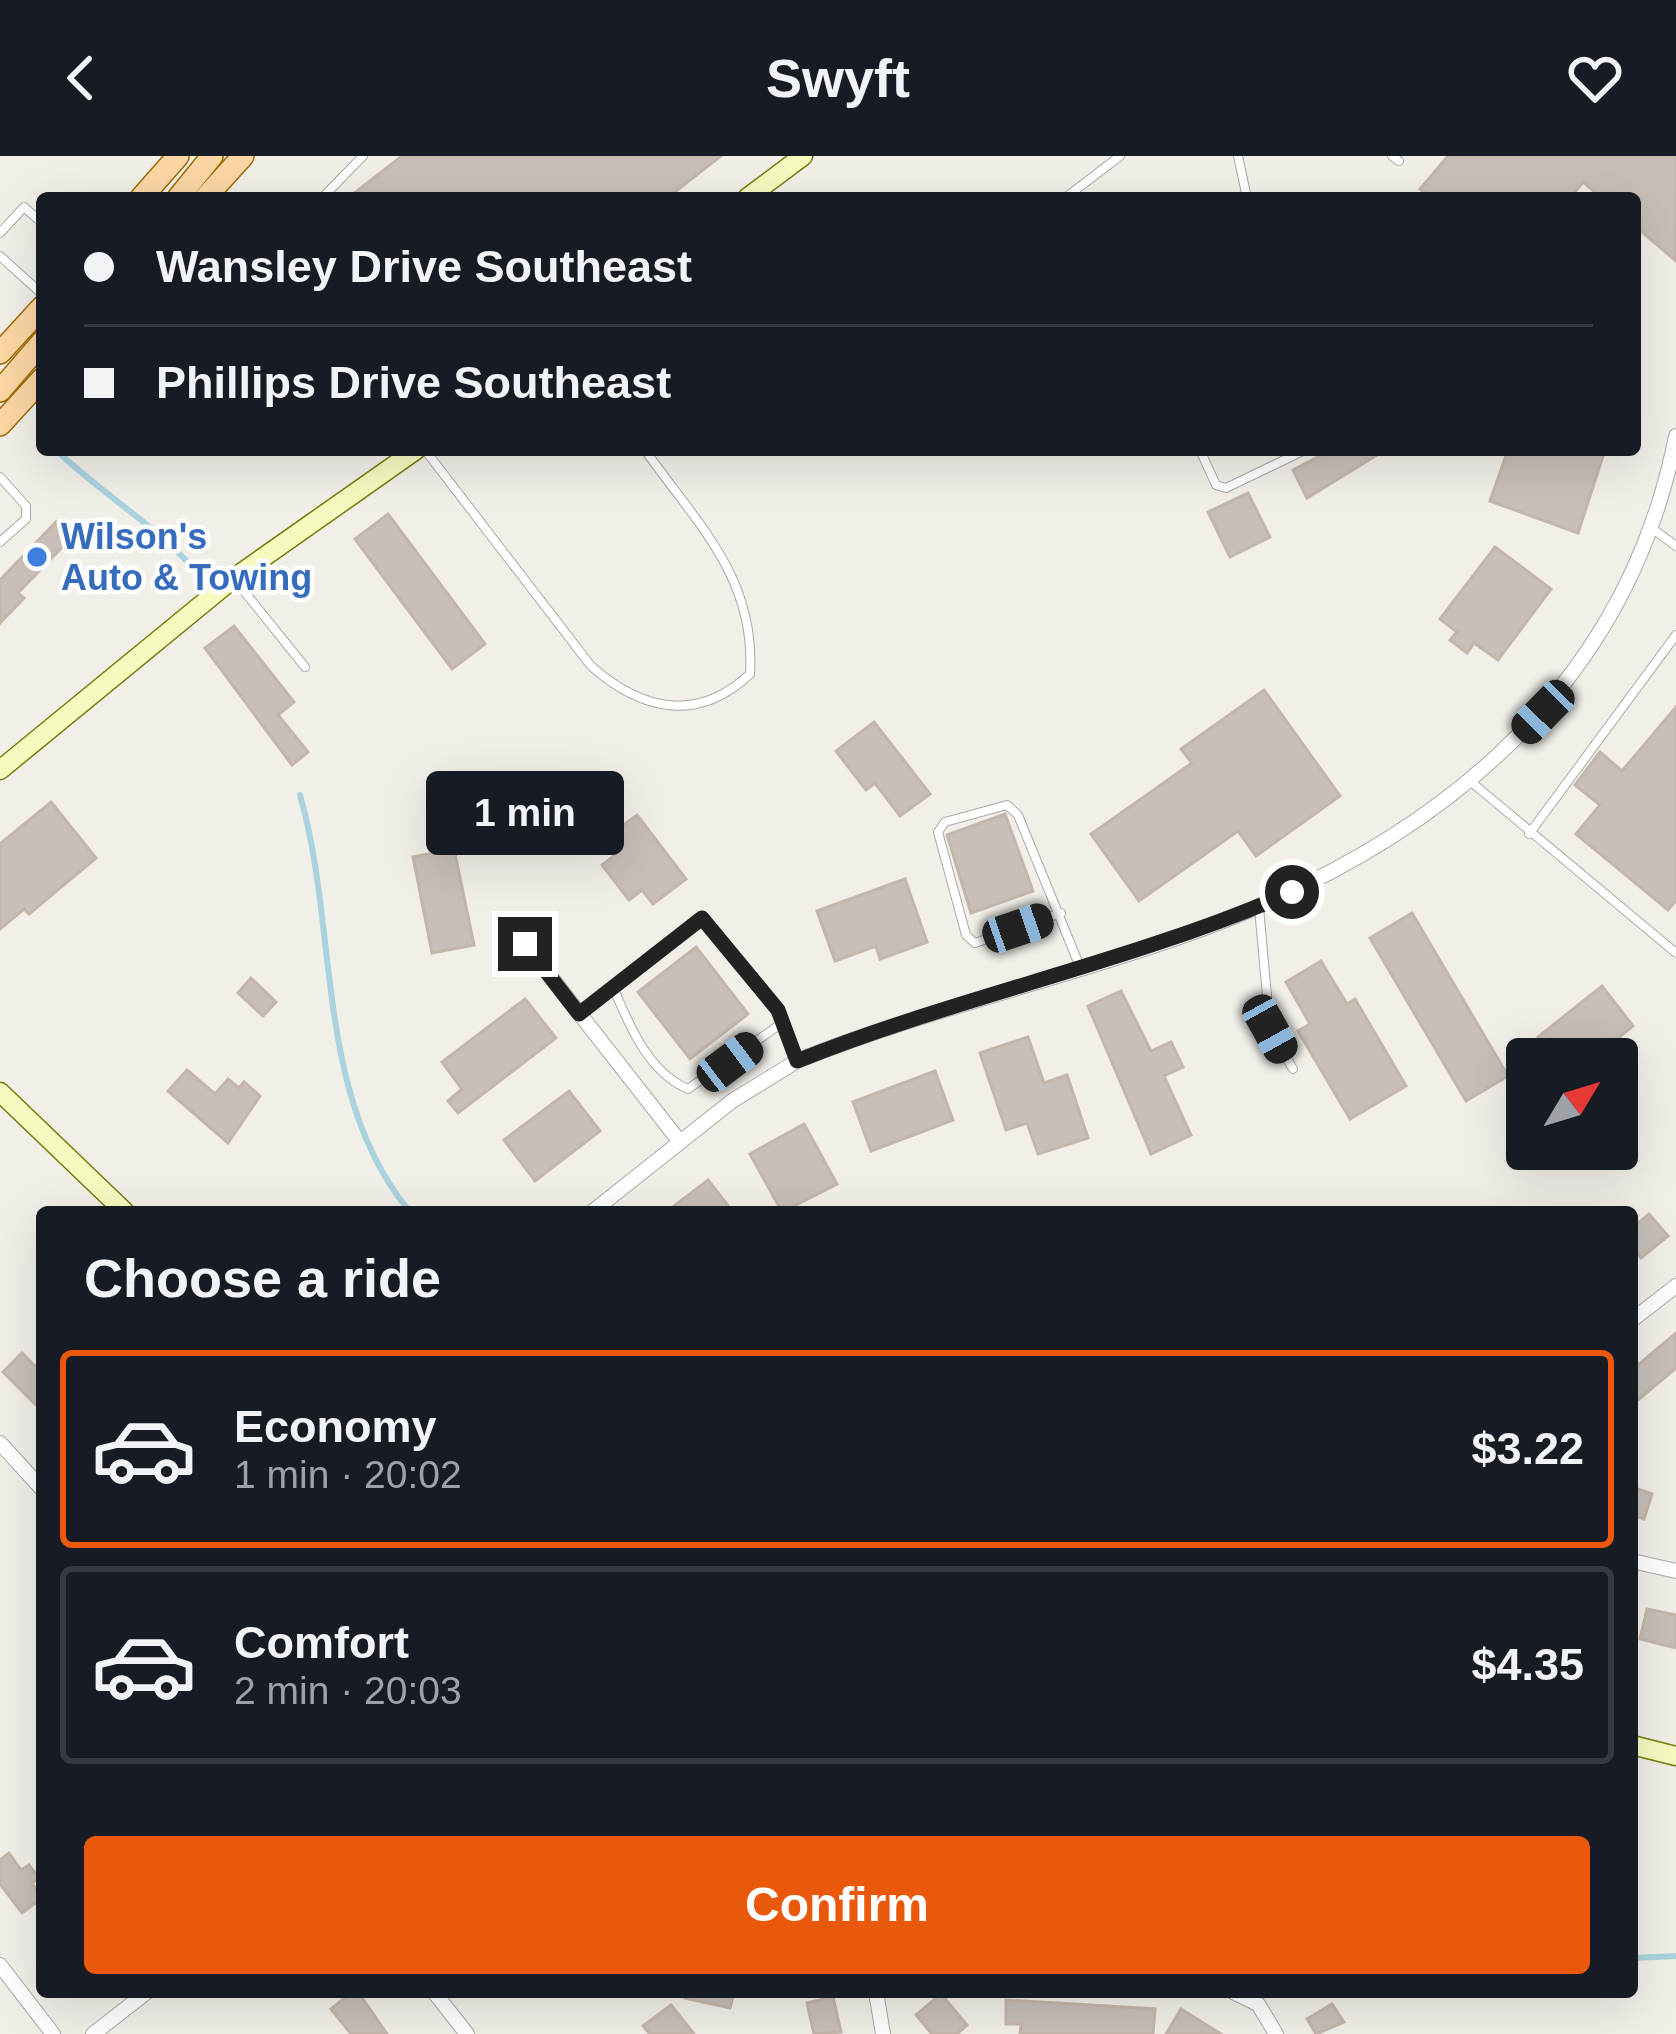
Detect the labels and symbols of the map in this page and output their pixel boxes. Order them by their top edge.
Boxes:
place label: Wilson's Auto & Towing [61,516,312,598]
marker: Wilson's Auto & Towing [24,544,50,570]
car [1505,674,1581,750]
callout: 1 min [426,770,624,854]
route start [1265,865,1319,919]
car [978,899,1058,957]
route end [498,917,552,971]
car [1237,989,1303,1069]
car [690,1026,770,1098]
north arrow [1506,1038,1638,1170]

